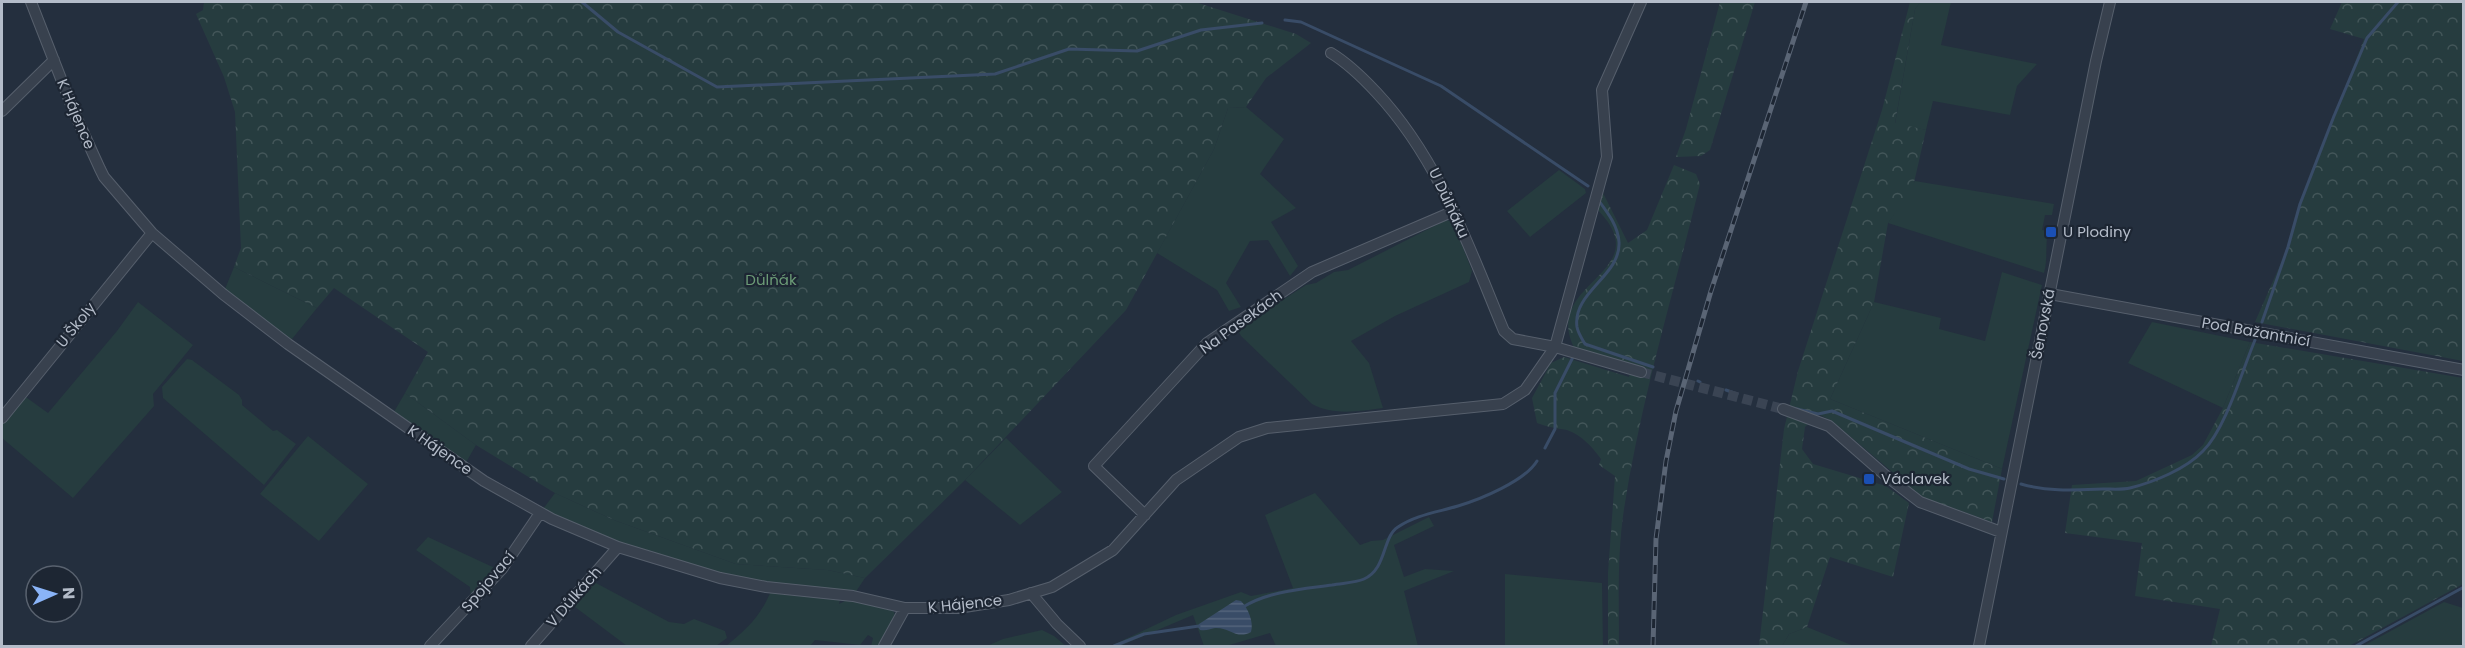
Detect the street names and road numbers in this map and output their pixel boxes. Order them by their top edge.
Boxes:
street label: K Hájence [52,75,101,152]
street label: U Důlňáku [1424,164,1475,241]
street label: Na Pasekách [1195,285,1286,359]
street label: Šenovská [2025,287,2060,361]
street label: U Školy [51,297,101,352]
street label: Pod Bažantnicí [2200,312,2312,351]
street label: K Hájence [404,420,477,480]
street label: Spojovací [456,547,519,616]
street label: V Důlkách [541,562,606,632]
street label: K Hájence [927,589,1003,618]

